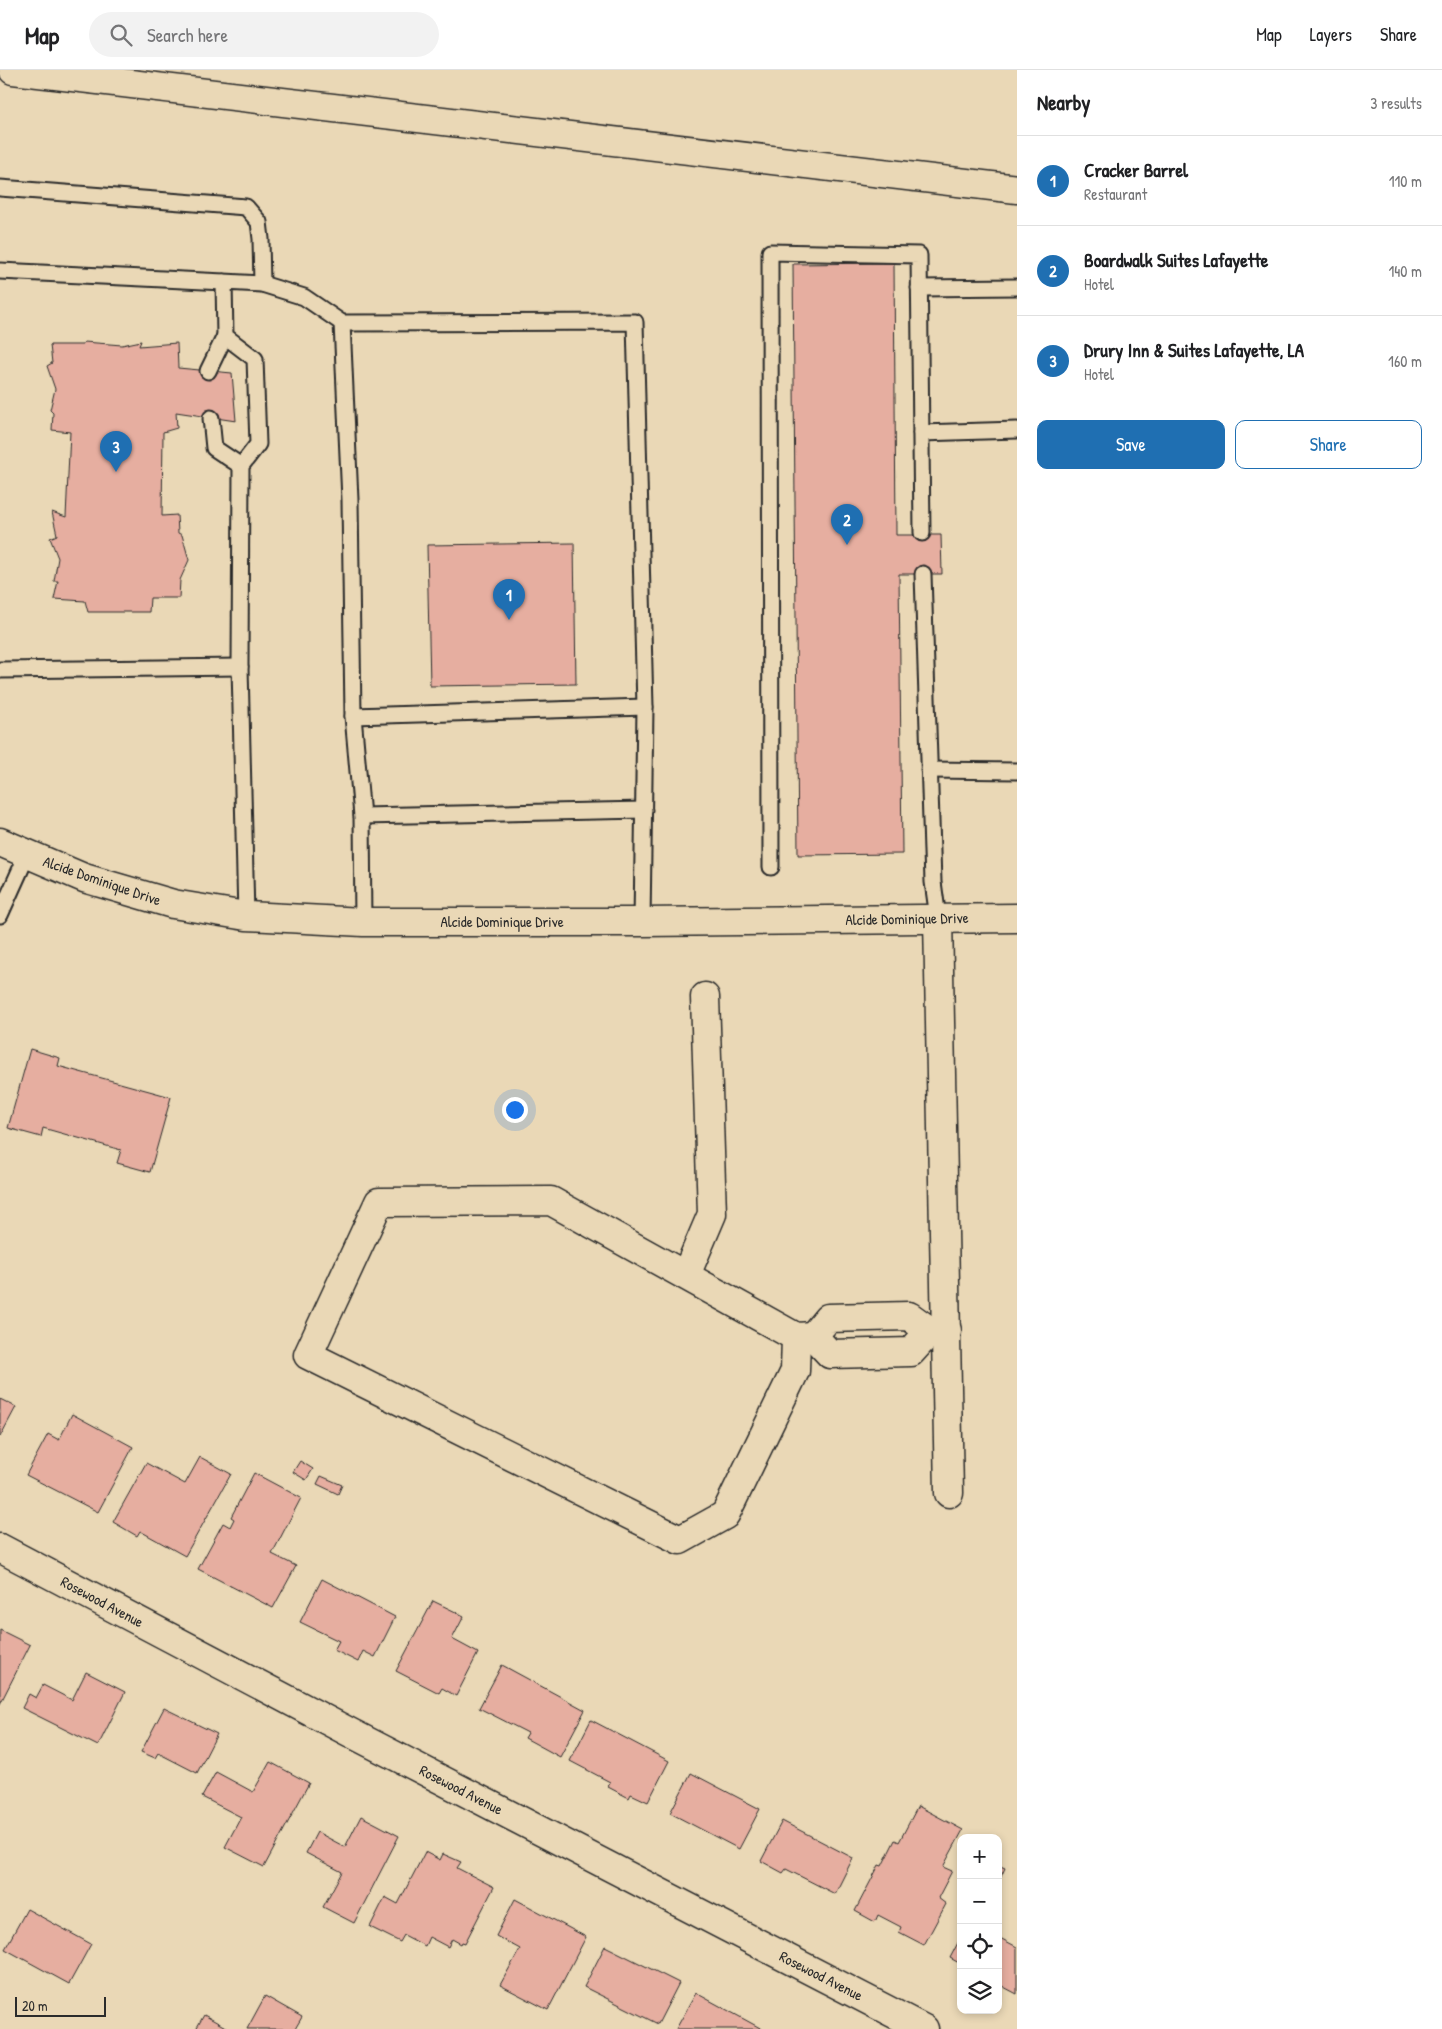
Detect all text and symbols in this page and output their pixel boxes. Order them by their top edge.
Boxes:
search box [89,12,439,57]
text: Map [25,19,59,51]
icon: search [107,21,135,49]
text: Search here [147,22,228,48]
text: Map [1256,22,1282,47]
text: Layers [1310,22,1352,47]
text: Share [1380,22,1417,47]
text: Nearby [1037,88,1090,117]
text: 3 results [1370,92,1422,114]
text: Cracker Barrel [1084,157,1188,183]
text: 1 [1050,170,1056,192]
text: 110 m [1389,170,1422,192]
text: Restaurant [1084,183,1147,205]
text: Boardwalk Suites Lafayette [1084,247,1268,273]
text: 2 [1049,260,1057,282]
text: 140 m [1388,260,1422,282]
text: Hotel [1084,273,1114,295]
text: Drury Inn & Suites Lafayette, LA [1084,337,1304,363]
text: 3 [1049,350,1057,372]
text: 160 m [1388,350,1422,372]
text: Hotel [1084,363,1114,385]
button: Save [1037,420,1225,469]
button: Share [1235,420,1422,469]
pin: 3 [100,431,132,472]
pin: 2 [831,504,863,545]
pin: 1 [493,579,525,620]
street label: Alcide Dominique Drive [40,851,164,911]
street label: Alcide Dominique Drive [845,907,969,930]
street label: Alcide Dominique Drive [440,911,564,932]
your location [502,1097,528,1123]
street label: Rosewood Avenue [57,1571,147,1632]
street label: Rosewood Avenue [416,1760,507,1820]
map controls [957,1834,1002,2014]
button: + [957,1834,1002,1879]
button: − [957,1879,1002,1924]
button: locate [957,1924,1002,1969]
street label: Rosewood Avenue [776,1946,867,2006]
button: layers [957,1969,1002,2014]
scale bar [15,1994,106,2017]
text: 20 m [22,1996,48,2015]

